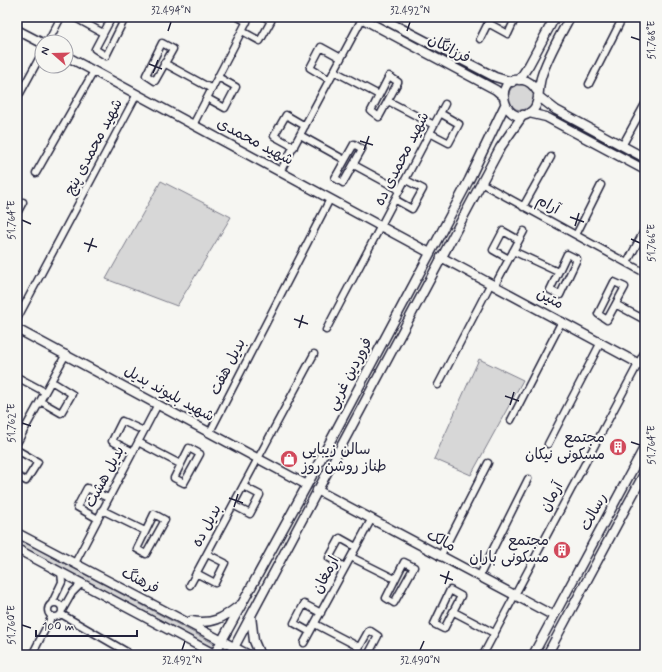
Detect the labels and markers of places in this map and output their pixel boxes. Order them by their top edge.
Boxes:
place label: مجتمع مسکونی نیکان [525,428,605,465]
building icon: مجتمع مسکونی نیکان [608,437,628,457]
place label: سالن زیبایی طناز روشن روز [301,440,387,477]
shop icon: سالن زیبایی طناز روشن روز [279,449,299,469]
place label: مجتمع مسکونی باران [469,531,549,568]
building icon: مجتمع مسکونی باران [552,540,572,560]

